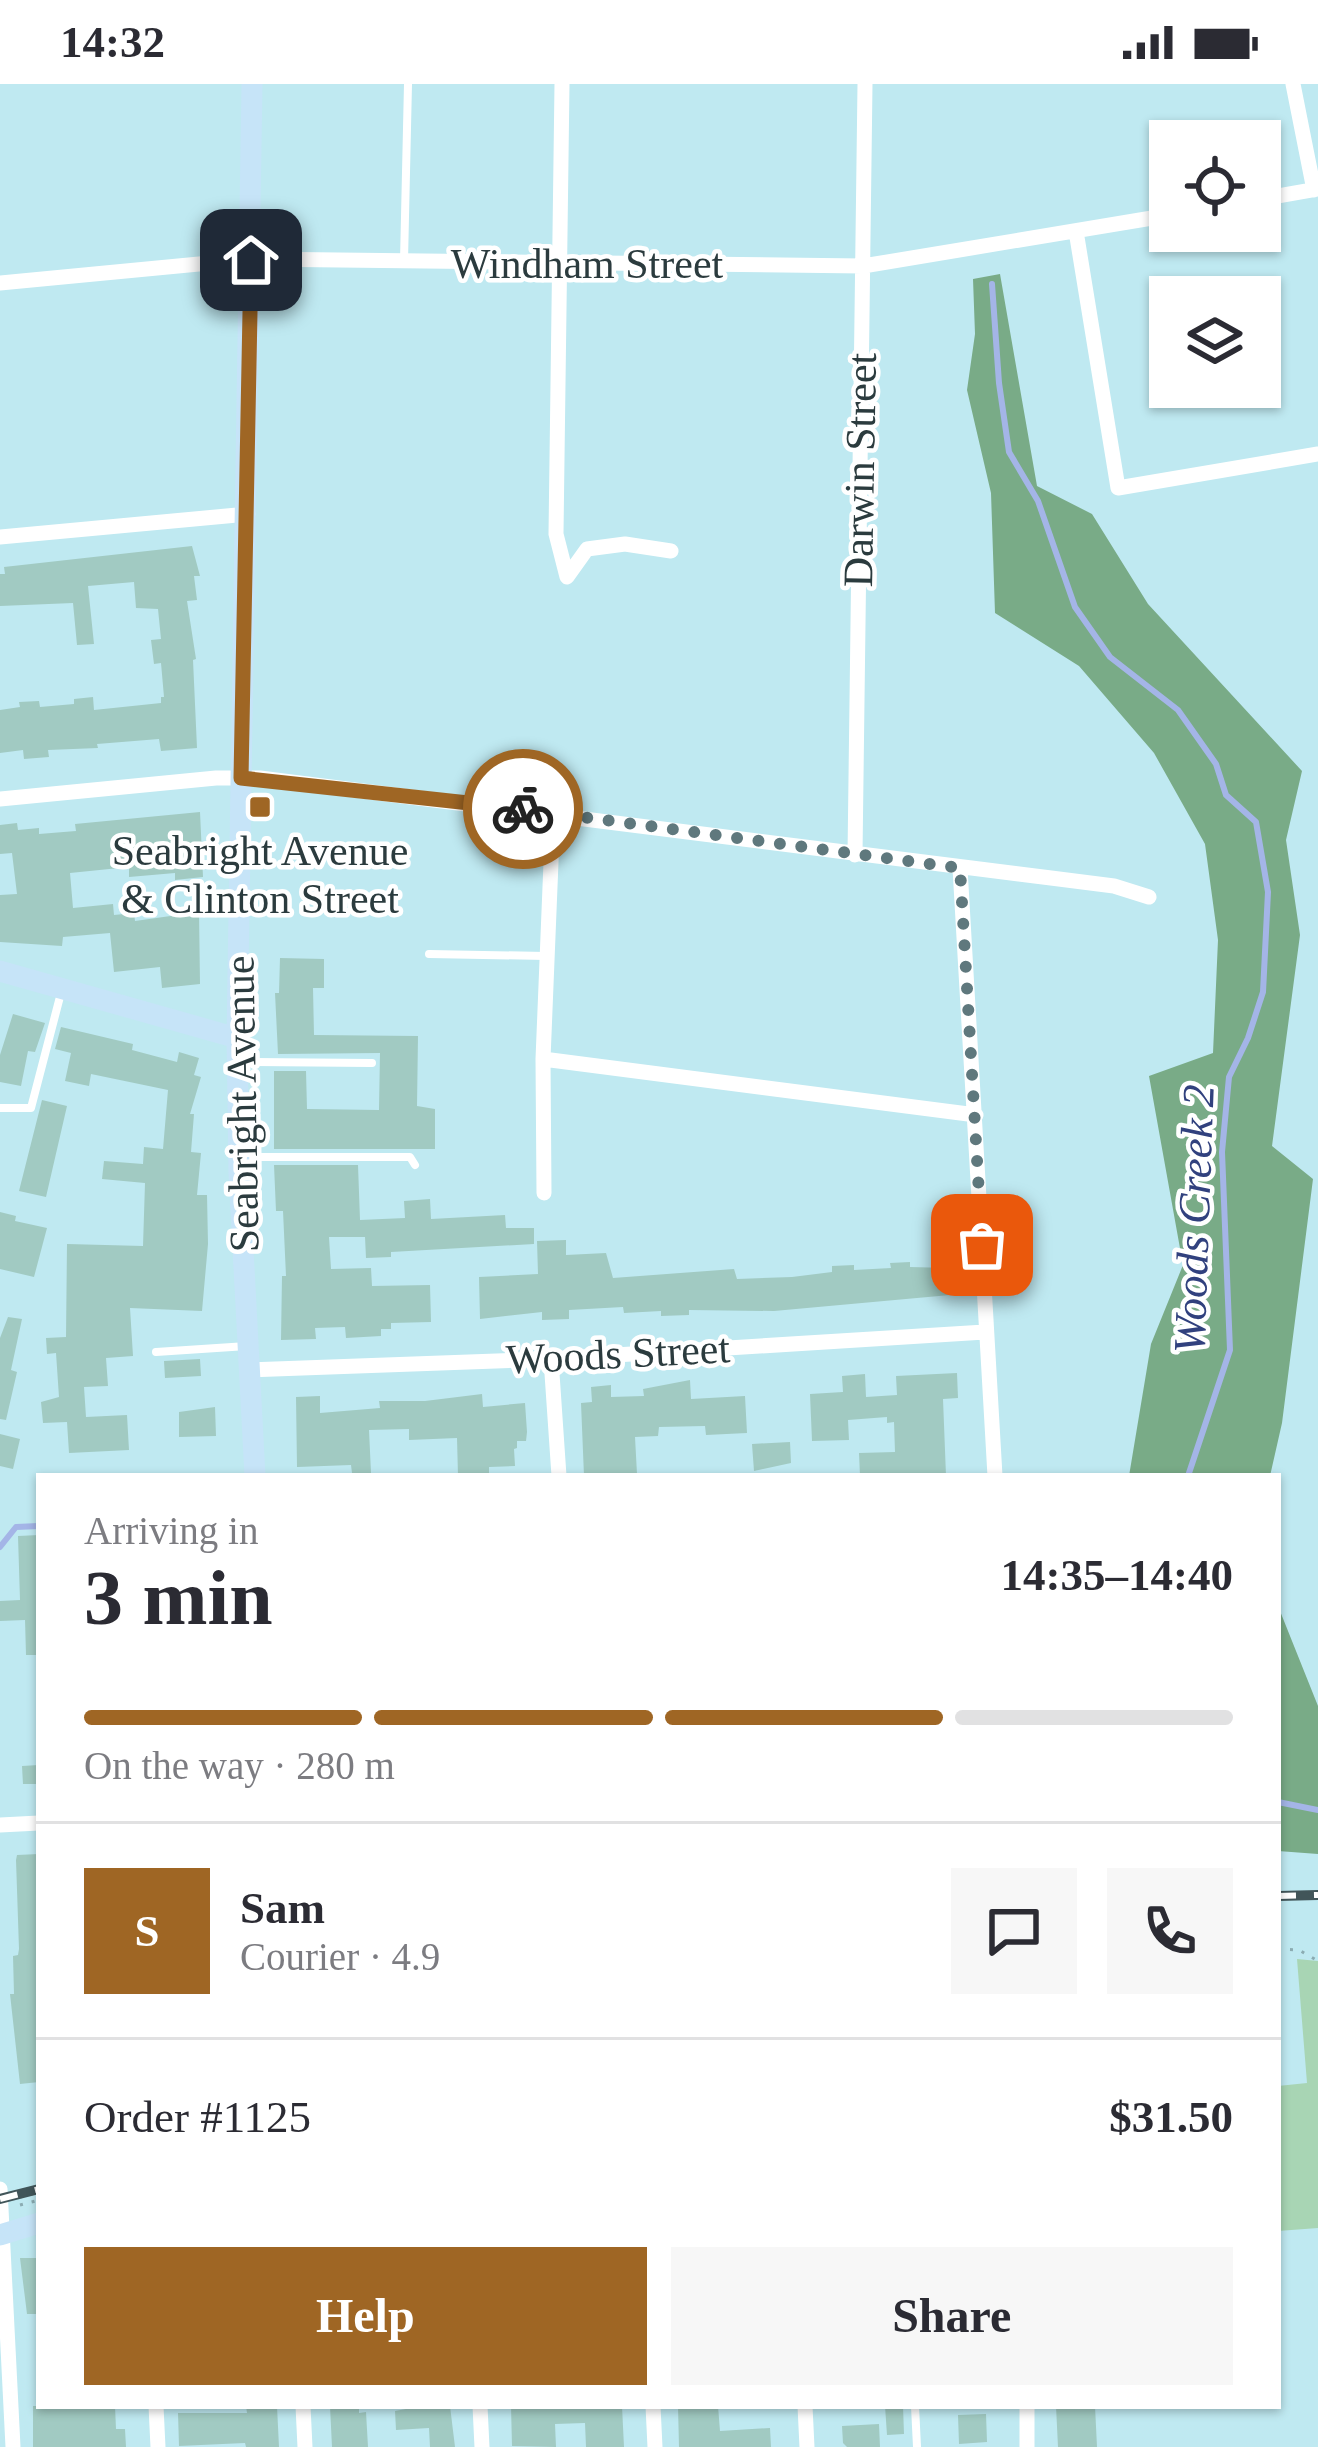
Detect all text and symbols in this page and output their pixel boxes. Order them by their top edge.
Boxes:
text: 14:32 [60,17,165,67]
map controls [1149,120,1281,408]
button: locate [1149,120,1281,252]
pin [200,209,302,311]
icon: home [218,227,284,293]
street label: Windham Street [451,241,724,287]
button: layers [1149,276,1281,408]
street label: Darwin Street [835,352,885,588]
courier [463,749,583,869]
icon: bike [490,776,556,842]
marker: Seabright Avenue & Clinton Street [247,794,273,820]
place label: Seabright Avenue & Clinton Street [112,828,408,922]
street label: Seabright Avenue [216,955,268,1253]
water label: Woods Creek 2 [1164,1084,1224,1354]
pin [931,1194,1033,1296]
icon: bag [949,1212,1015,1278]
street label: Woods Street [505,1325,731,1383]
text: Arriving in [84,1509,258,1552]
text: 14:35–14:40 [1001,1550,1233,1600]
text: 3 min [84,1554,273,1641]
text: On the way · 280 m [84,1744,395,1787]
button: chat [951,1868,1077,1994]
button: phone [1107,1868,1233,1994]
text: Sam [240,1883,325,1933]
text: S [134,1906,160,1956]
text: Courier · 4.9 [240,1935,440,1978]
text: Order #1125 [84,2092,311,2142]
text: $31.50 [1109,2092,1233,2142]
button: Help [84,2247,647,2385]
button: Share [671,2247,1233,2385]

